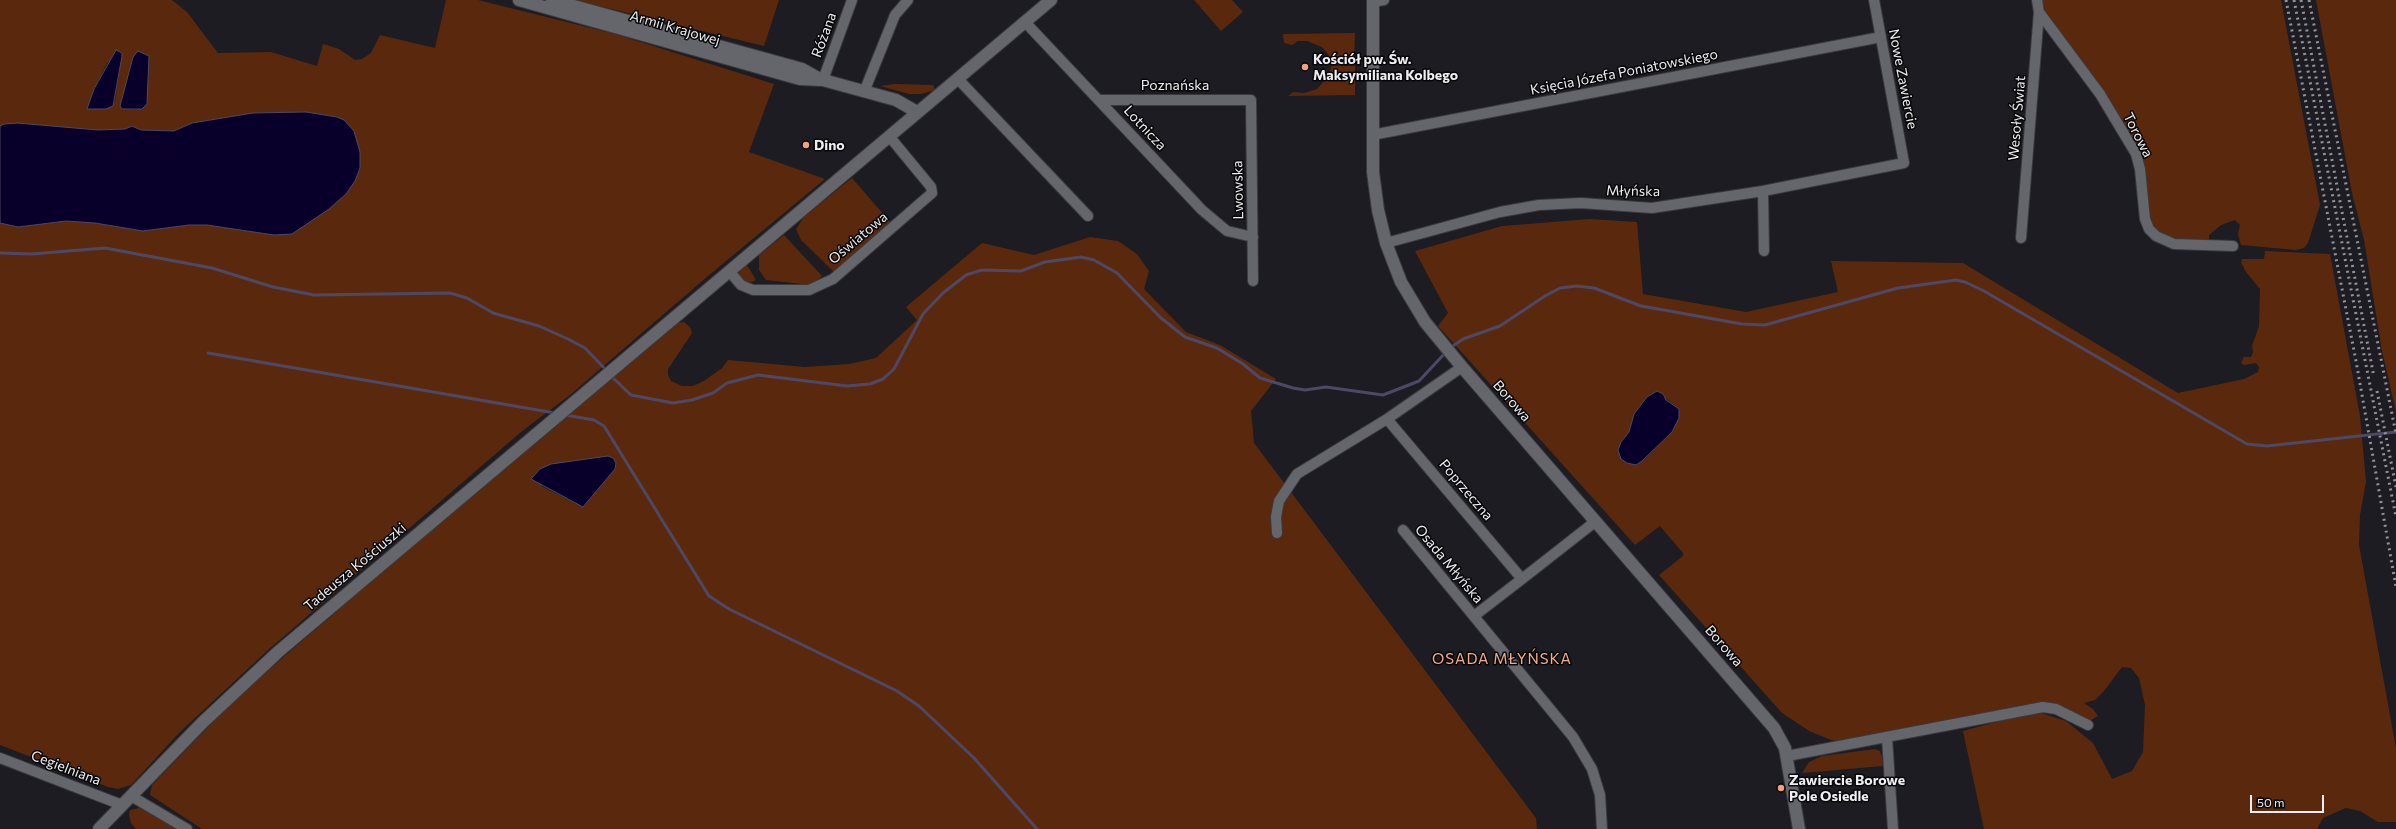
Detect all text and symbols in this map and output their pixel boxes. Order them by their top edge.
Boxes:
street label: Armii Krajowej [628,7,722,49]
street label: Różana [808,10,840,60]
street label: Nowe Zawiercie [1885,27,1921,131]
street label: Księcia Józefa Poniatowskiego [1529,46,1719,98]
place label: Kościół pw. Św. Maksymiliana Kolbego [1313,51,1458,84]
marker: Kościół pw. Św. Maksymiliana Kolbego [1300,62,1310,72]
street label: Wesoły Świat [2005,75,2029,161]
street label: Poznańska [1141,77,1209,93]
street label: Lotnicza [1120,102,1170,154]
street label: Torowa [2120,110,2156,160]
place label: Dino [814,137,845,153]
marker: Dino [801,140,811,150]
street label: Lwowska [1229,160,1247,220]
street label: Młyńska [1606,182,1660,200]
street label: Oświatowa [825,208,891,268]
street label: Borowa [1490,377,1534,425]
street label: Poprzeczna [1436,456,1496,524]
street label: Tadeusza Kościuszki [301,519,409,615]
street label: Osada Młyńska [1411,521,1487,607]
street label: Borowa [1702,622,1746,670]
district label: OSADA MŁYŃSKA [1432,650,1572,668]
street label: Cegielniana [29,747,103,789]
place label: Zawiercie Borowe Pole Osiedle [1789,772,1905,804]
marker: Zawiercie Borowe Pole Osiedle [1776,783,1786,793]
scale bar [2252,787,2326,813]
text: 50 m [2257,795,2285,809]

